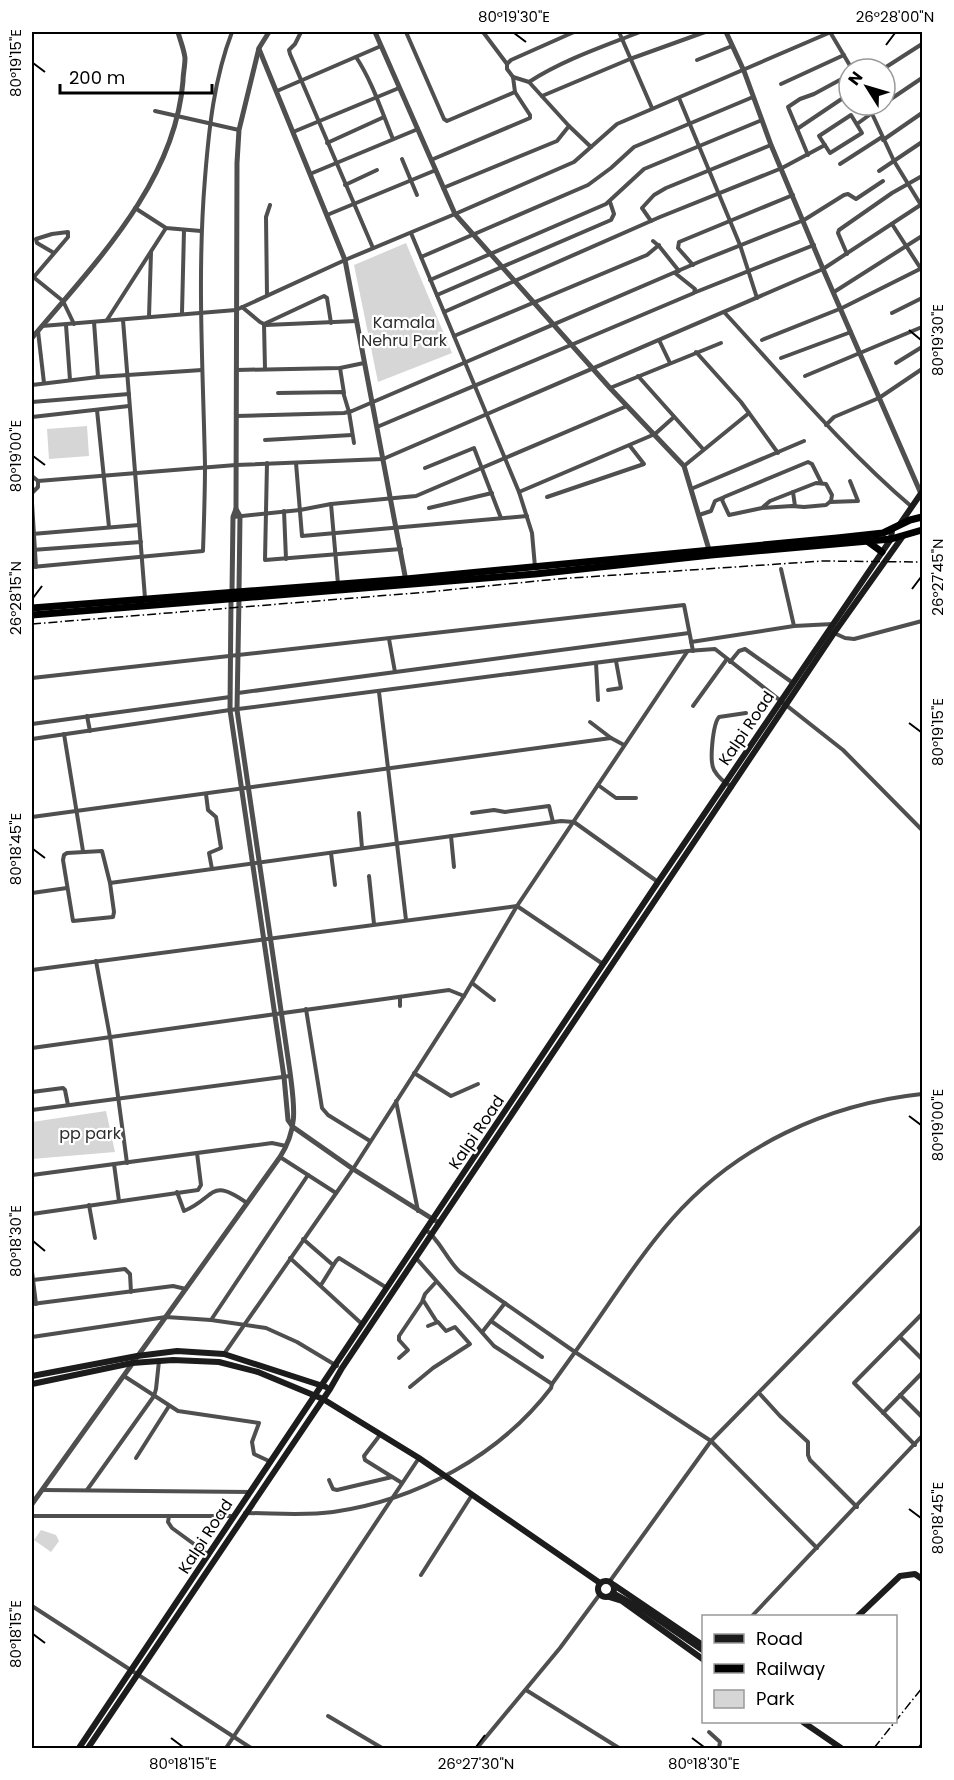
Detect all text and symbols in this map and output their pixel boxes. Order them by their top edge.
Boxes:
text: 80°19'30"E [478,6,550,27]
text: 26°28'00"N [856,6,934,27]
text: 80°19'15"E [5,29,26,97]
scale bar [60,57,212,95]
north arrow [837,57,897,117]
text: 200 m [69,65,125,90]
text: N [843,67,868,90]
text: 80°19'30"E [927,304,948,376]
park label: Kamala Nehru Park [361,311,448,352]
text: 80°19'00"E [5,420,26,492]
text: 26°27'45"N [927,538,948,616]
text: 26°28'15"N [5,561,26,635]
street label: Kalpi Road [713,687,780,770]
text: 80°19'15"E [927,698,948,766]
text: 80°18'45"E [5,813,26,885]
text: 80°19'00"E [927,1089,948,1161]
street label: Kalpi Road [443,1091,510,1174]
park label: pp park [59,1122,122,1145]
text: 80°18'30"E [5,1205,26,1277]
text: 80°18'45"E [927,1482,948,1554]
street label: Kalpi Road [173,1494,238,1578]
text: 80°18'15"E [5,1600,26,1668]
legend [702,1615,897,1723]
text: Road [756,1626,803,1651]
text: Railway [756,1656,825,1681]
text: Park [756,1686,795,1711]
text: 80°18'15"E [149,1753,217,1774]
text: 26°27'30"N [438,1753,514,1774]
text: 80°18'30"E [668,1753,740,1774]

